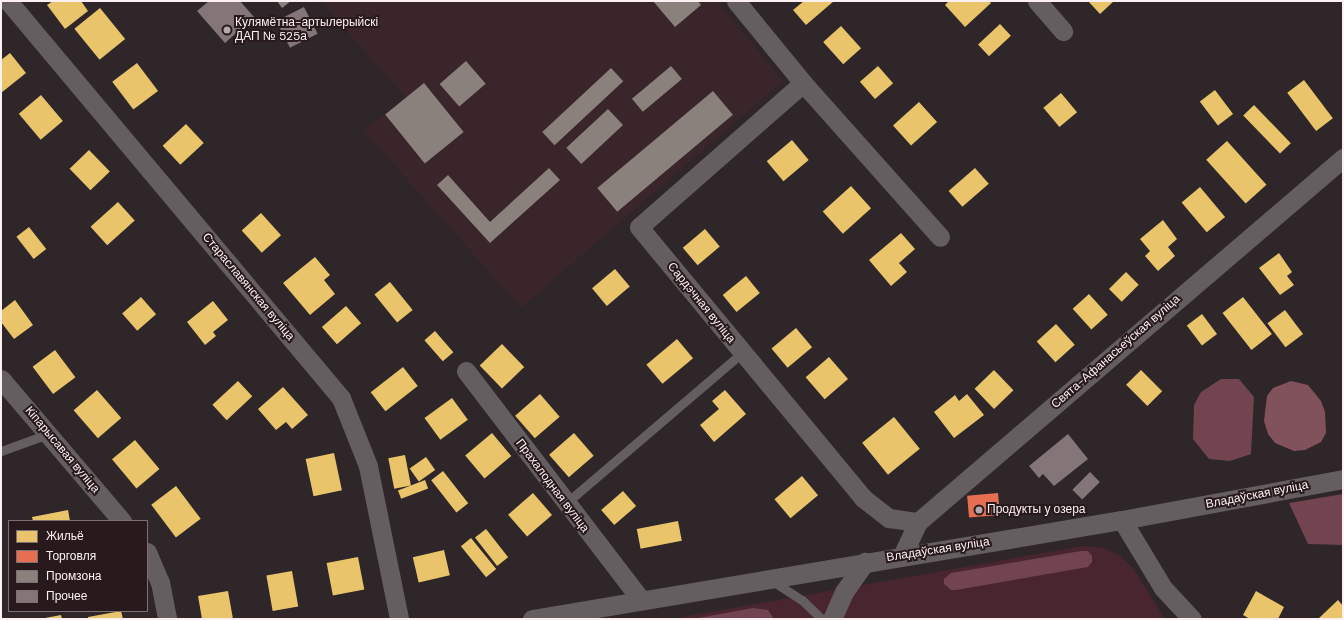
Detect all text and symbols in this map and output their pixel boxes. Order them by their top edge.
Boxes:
place label: Кулямётна-артылерыйскі ДАП № 525а [235,16,378,44]
marker: Кулямётна-артылерыйскі ДАП № 525а [222,25,232,35]
street label: Стараславянская вуліца [199,230,297,344]
street label: Сардэчная вуліца [664,260,738,346]
street label: Свята-Афанасьеўская вуліца [1049,292,1183,412]
street label: Кіпарысавая вуліца [22,404,102,496]
street label: Прахалодная вуліца [512,436,592,536]
street label: Владаўская вуліца [1204,478,1310,512]
place label: Продукты у озера [987,503,1086,517]
marker: Продукты у озера [974,505,984,515]
legend [8,520,148,612]
text: Жильё [46,528,84,544]
street label: Владаўская вуліца [885,535,991,565]
text: Торговля [46,548,96,564]
text: Промзона [46,568,101,584]
text: Прочее [46,588,87,604]

